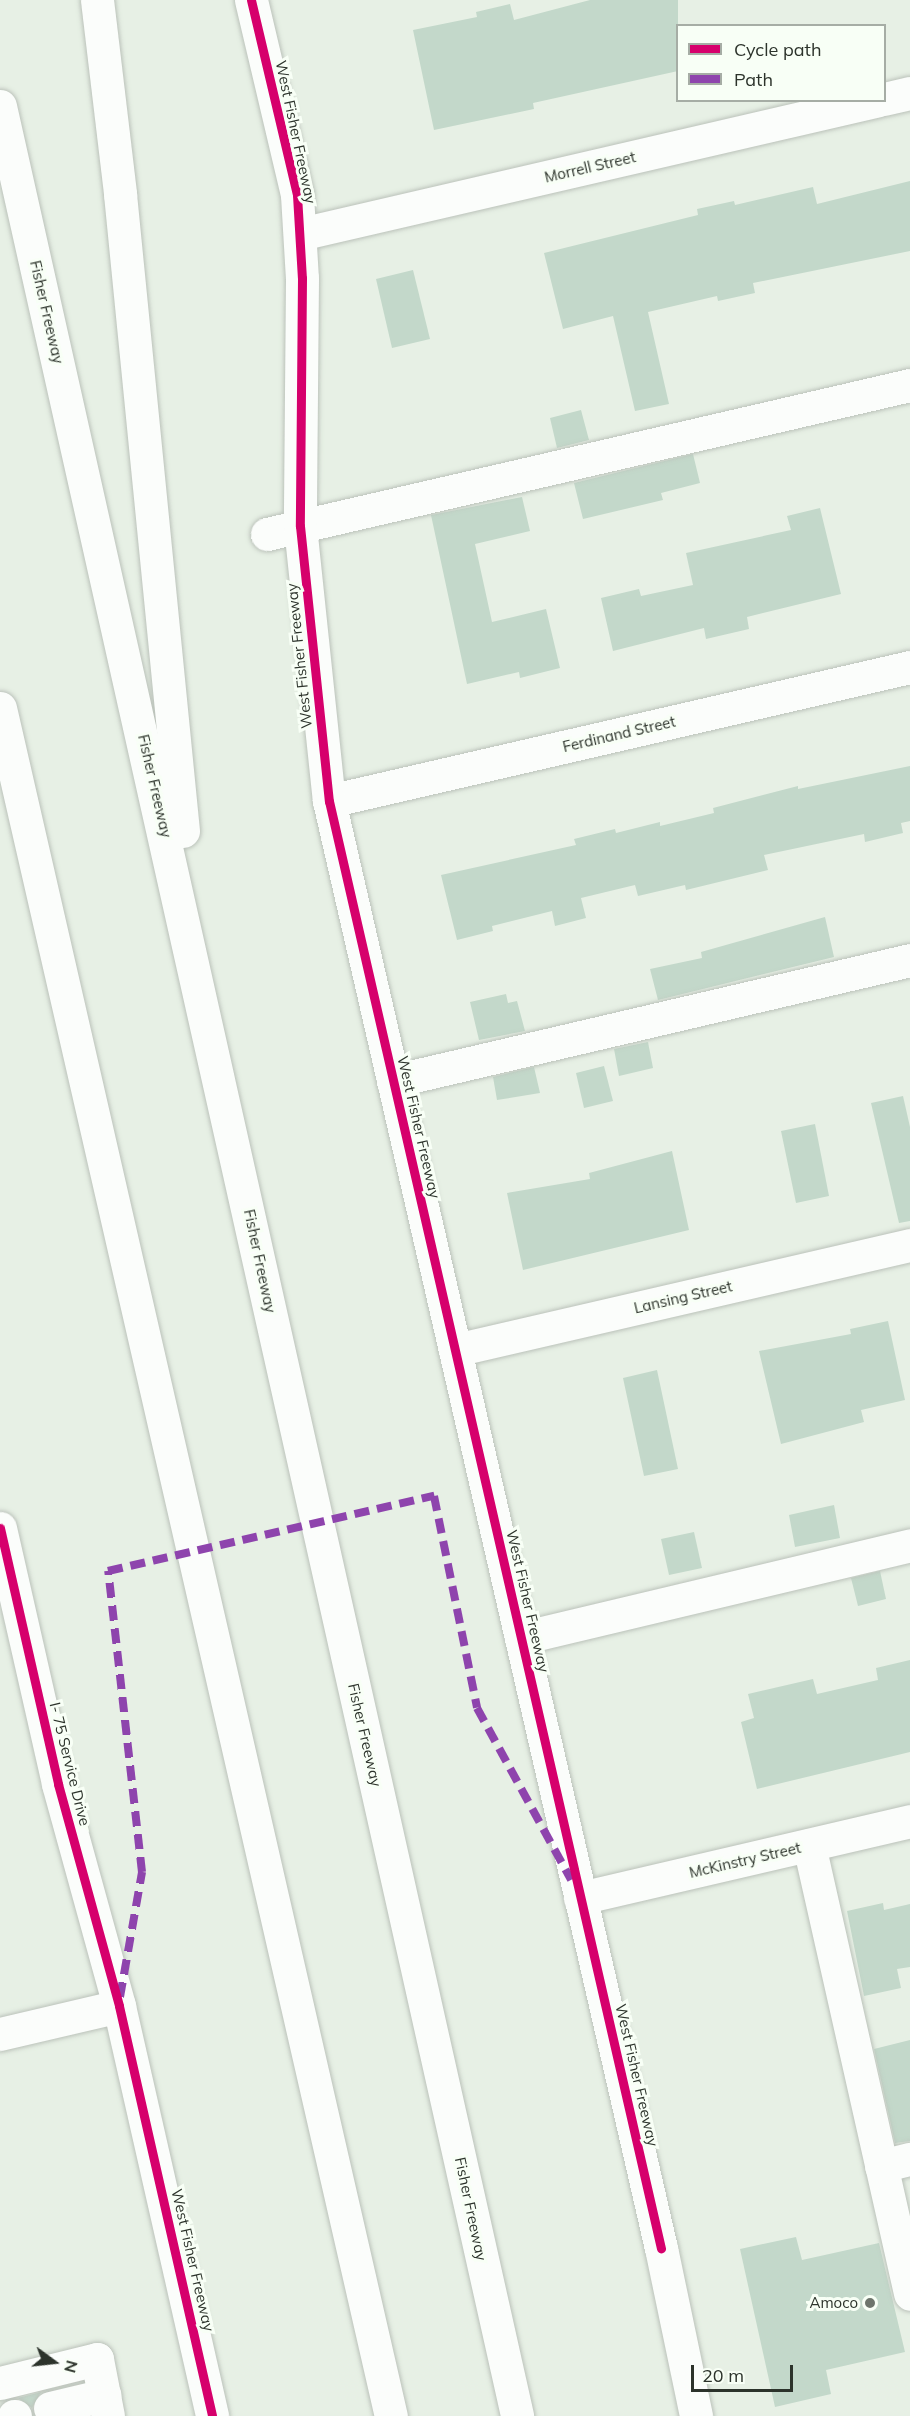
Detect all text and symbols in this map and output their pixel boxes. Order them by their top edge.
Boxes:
legend [676,24,886,102]
text: Cycle path [734,38,821,61]
street label: West Fisher Freeway [272,59,320,205]
text: Path [734,68,773,91]
street label: Morrell Street [543,148,637,186]
street label: Fisher Freeway [26,259,68,365]
street label: West Fisher Freeway [282,583,316,729]
street label: Ferdinand Street [561,712,677,756]
street label: Fisher Freeway [134,733,176,839]
street label: West Fisher Freeway [394,1054,444,1200]
street label: Fisher Freeway [240,1208,280,1314]
street label: Lansing Street [632,1277,734,1317]
street label: West Fisher Freeway [503,1528,553,1674]
street label: Fisher Freeway [344,1682,386,1788]
street label: I- 75 Service Drive [46,1700,94,1828]
street label: McKinstry Street [687,1838,803,1882]
street label: West Fisher Freeway [612,2002,662,2148]
street label: Fisher Freeway [451,2156,491,2262]
street label: West Fisher Freeway [168,2187,218,2333]
place label: Amoco [809,2294,858,2312]
marker: Amoco [863,2296,877,2310]
north arrow [24,2332,84,2392]
scale bar [694,2353,796,2391]
text: N [60,2358,83,2375]
text: 20 m [702,2364,744,2387]

